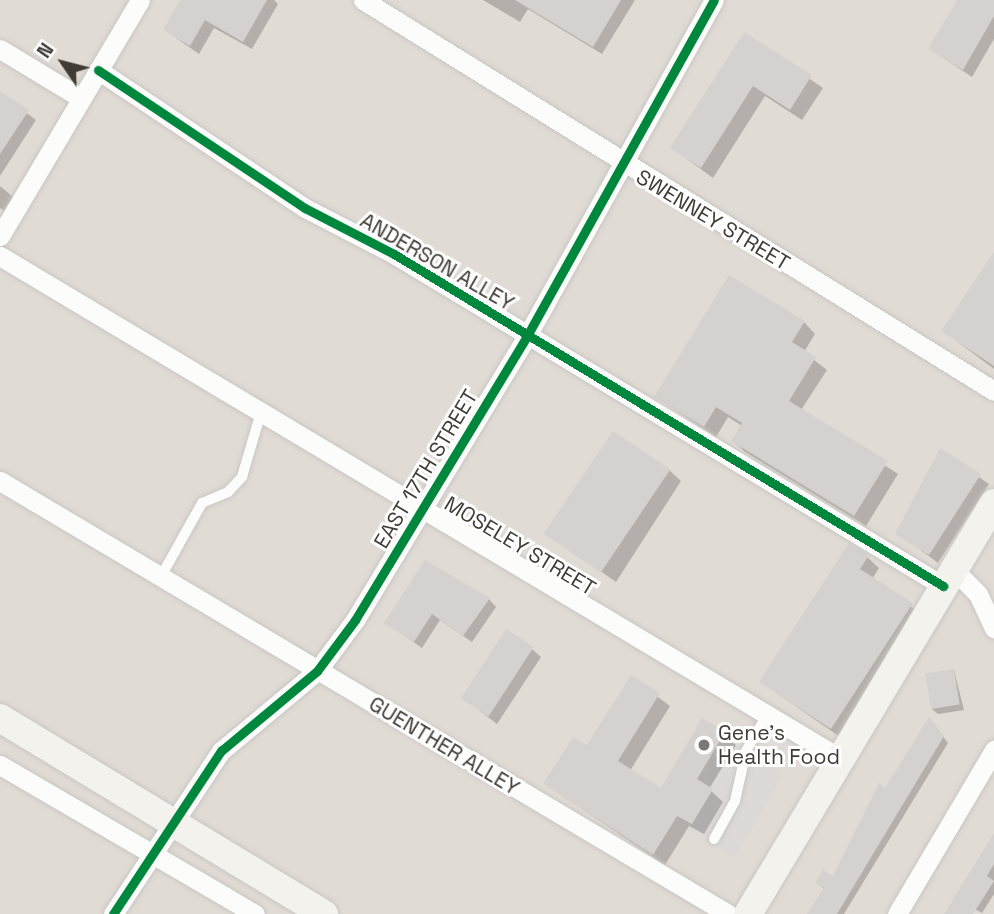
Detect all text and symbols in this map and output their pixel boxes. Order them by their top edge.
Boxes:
north arrow [28,28,98,98]
text: N [31,38,59,63]
street label: SWENNEY STREET [632,164,794,276]
street label: ANDERSON ALLEY [356,208,518,316]
street label: EAST 17TH STREET [369,385,483,553]
street label: MOSELEY STREET [440,491,600,601]
street label: GUENTHER ALLEY [364,691,524,801]
place label: Gene's Health Food [718,720,840,770]
marker: Gene's Health Food [696,737,712,753]

